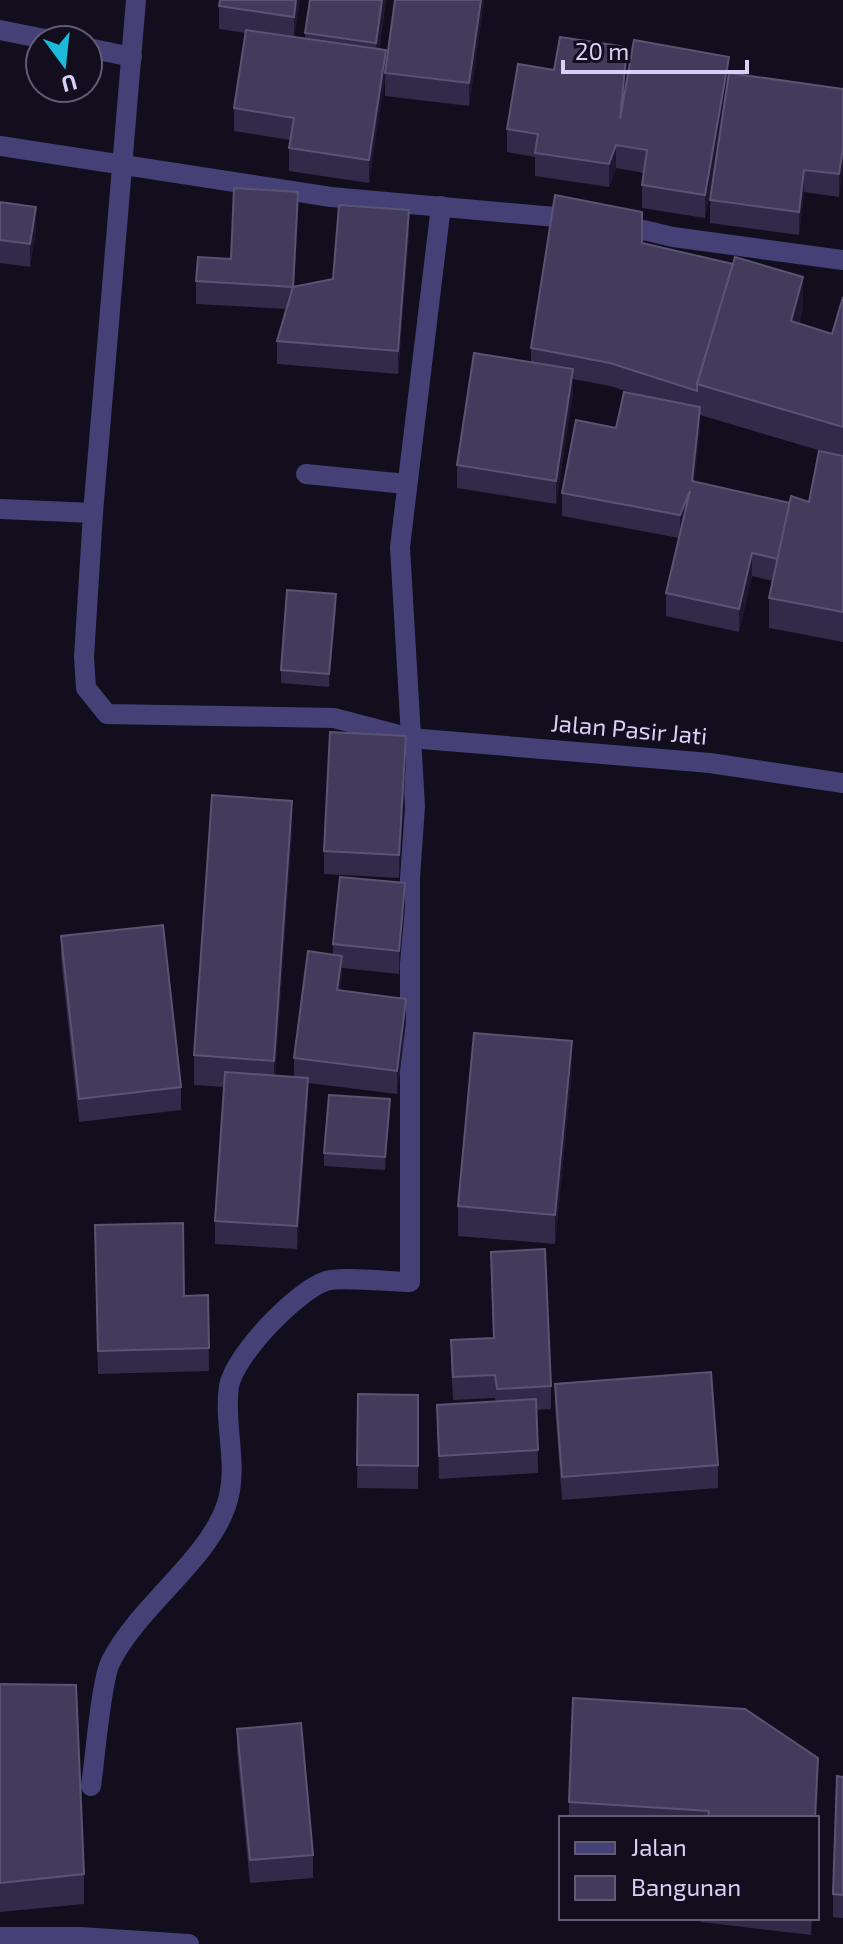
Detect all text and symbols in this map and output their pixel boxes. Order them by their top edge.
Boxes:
north arrow [24,24,104,104]
scale bar [563,24,747,74]
text: 20 m [575,36,629,65]
text: U [59,70,80,99]
street label: Jalan Pasir Jati [550,707,708,750]
legend [559,1816,819,1920]
text: Jalan [631,1832,687,1861]
text: Bangunan [631,1872,741,1901]

